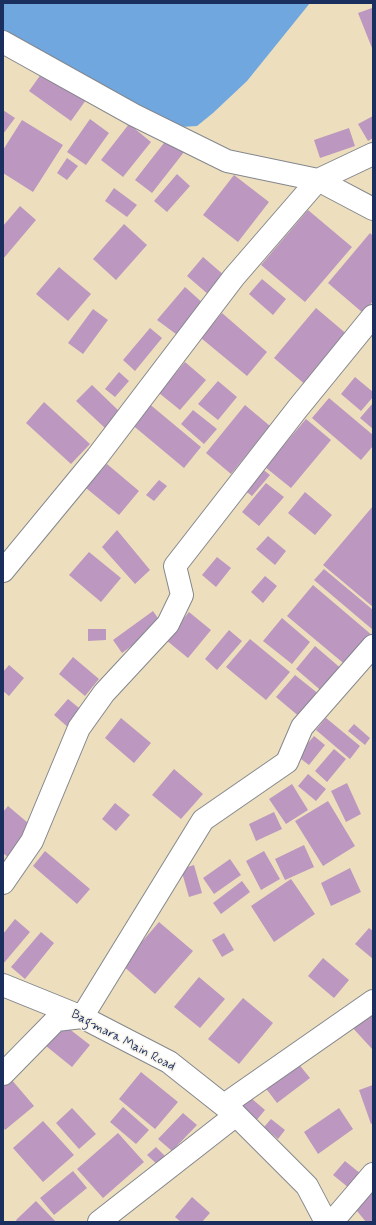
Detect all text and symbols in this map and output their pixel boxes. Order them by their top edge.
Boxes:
street label: Bagmara Main Road [68,1007,178,1075]

